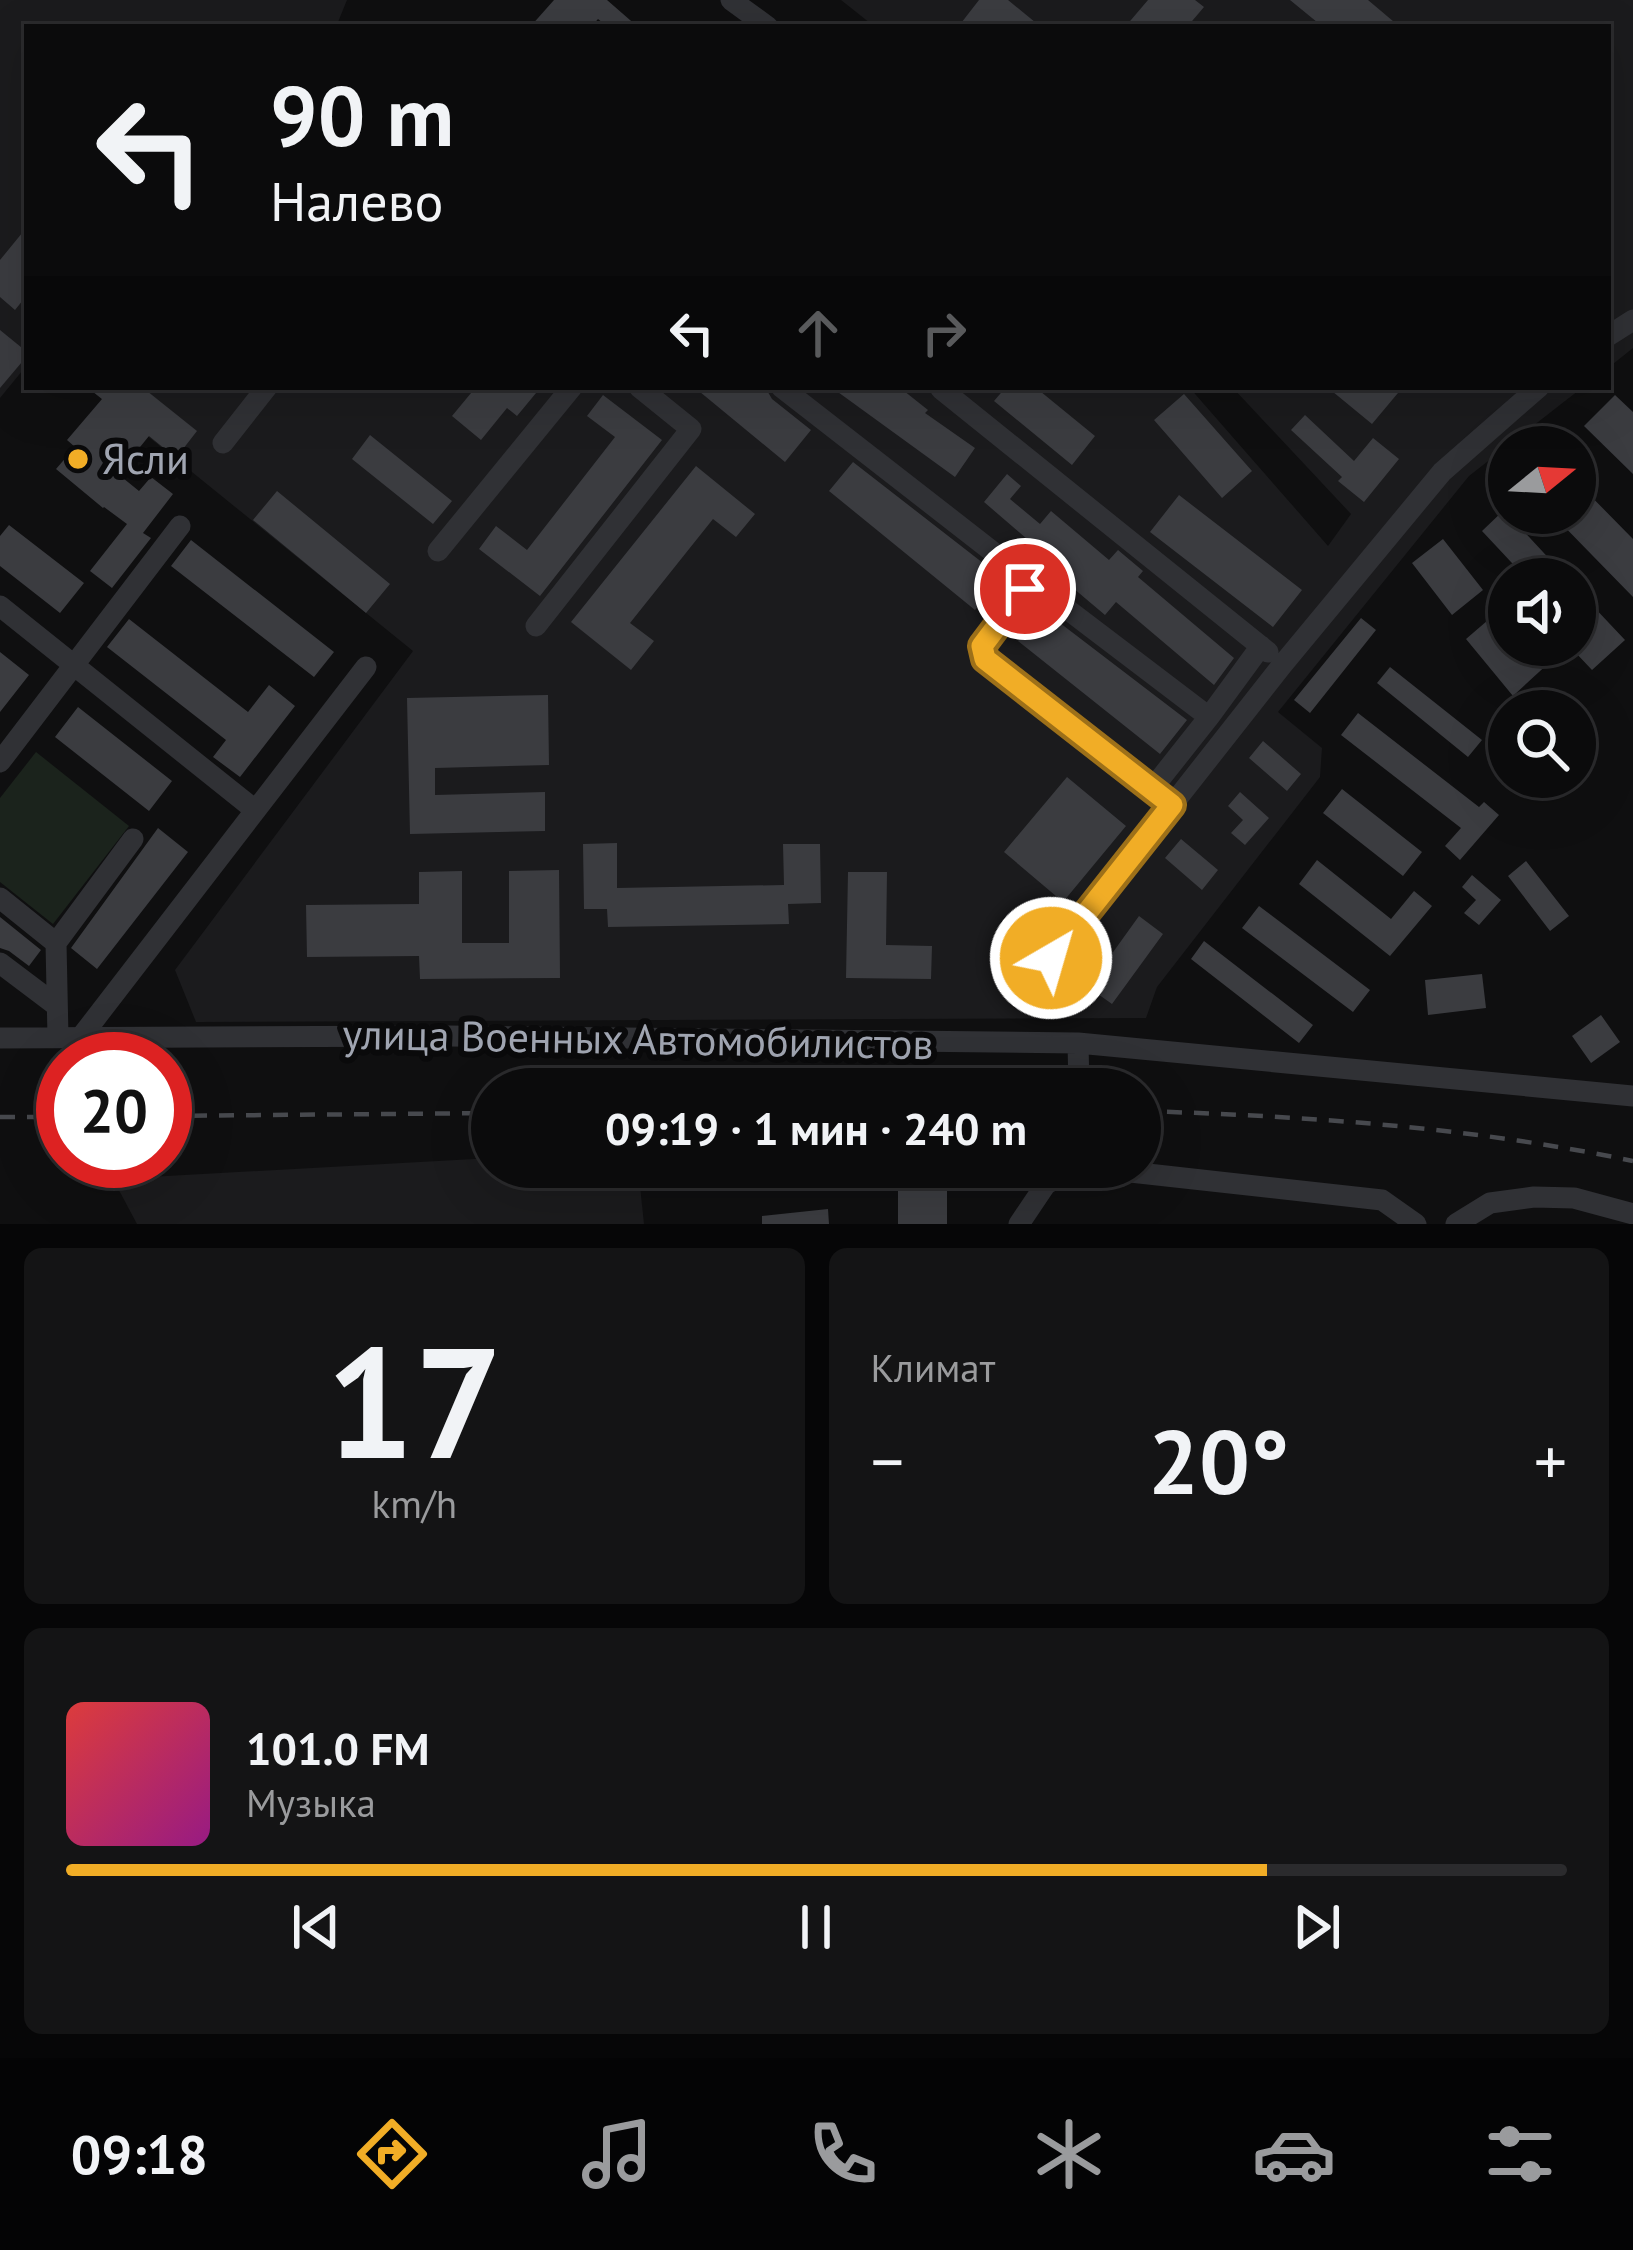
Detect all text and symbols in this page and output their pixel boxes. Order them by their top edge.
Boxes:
text: 90 m [270,60,454,169]
icon: left [72,72,228,228]
text: Налево [270,166,444,236]
icon: left [659,300,725,366]
icon: ahead [785,300,851,366]
icon: right [911,300,977,366]
north arrow [1488,426,1596,534]
map controls [1488,426,1596,798]
place label: Ясли [102,431,189,486]
marker: Ясли [65,446,91,472]
pin [974,538,1076,640]
icon: arrive [992,556,1058,622]
button: sound [1488,558,1596,666]
button: search [1488,690,1596,798]
position arrow [988,895,1114,1021]
street label: улица Военных Автомобилистов [342,1006,934,1071]
speed limit sign: 20 [36,1032,192,1188]
text: 09:19 · 1 мин · 240 m [605,1099,1027,1157]
text: 17 [326,1299,503,1501]
text: Климат [871,1342,995,1393]
text: 20° [1148,1402,1289,1519]
text: − [871,1418,904,1503]
text: + [1534,1418,1567,1503]
text: km/h [372,1478,457,1529]
text: 101.0 FM [246,1719,429,1777]
text: Музыка [246,1777,376,1828]
icon: previous [283,1894,349,1960]
icon: pause [783,1894,849,1960]
icon: next [1284,1894,1350,1960]
icon: directions [350,2112,434,2196]
icon: music [575,2112,659,2196]
icon: phone [801,2112,885,2196]
icon: climate [1027,2112,1111,2196]
icon: car [1252,2112,1336,2196]
icon: filters [1478,2112,1562,2196]
text: 09:18 [71,2119,208,2189]

